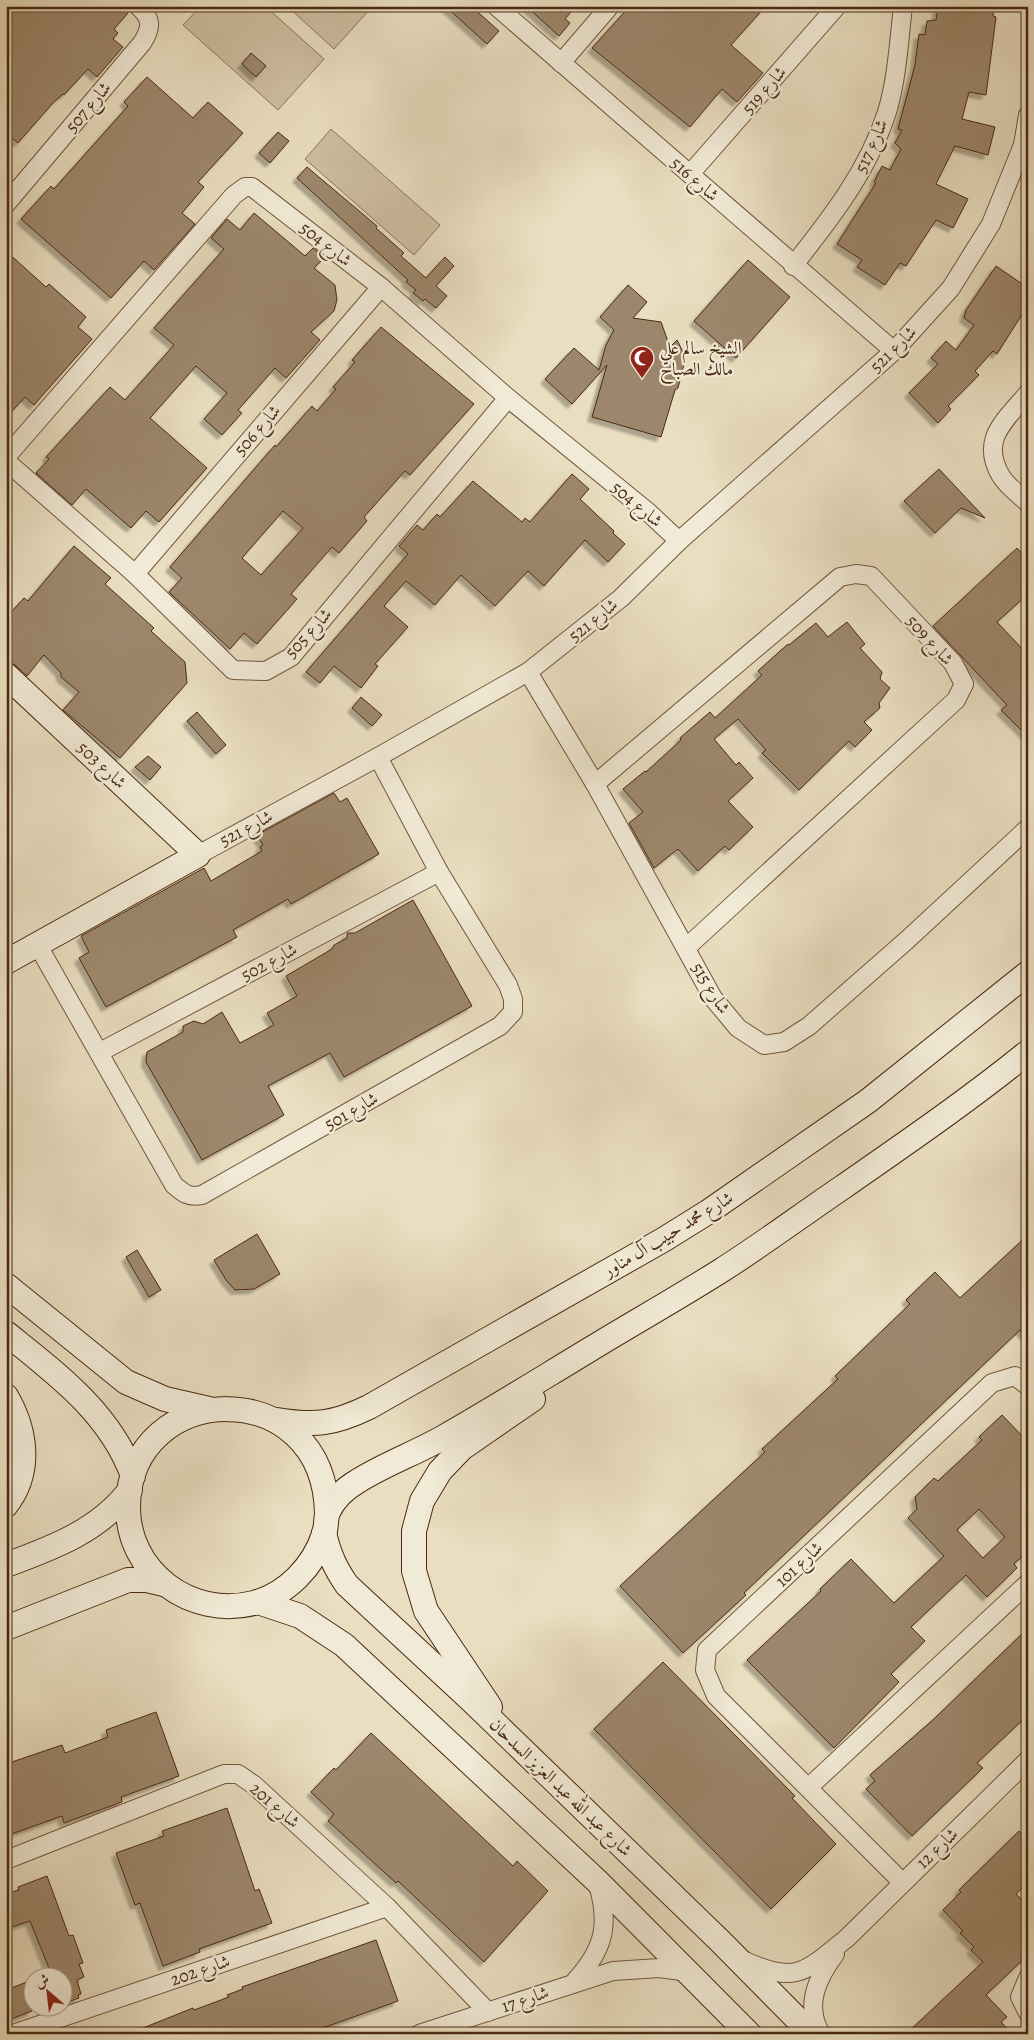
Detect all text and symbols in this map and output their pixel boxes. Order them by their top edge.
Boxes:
street label: شارع 519 [736,61,794,121]
street label: شارع 507 [60,76,119,140]
street label: شارع 517 [849,115,896,178]
street label: شارع 516 [664,151,724,209]
street label: شارع 504 [293,216,357,274]
street label: شارع 521 [864,320,924,380]
place label: الشيخ سالم علي مالك الصباح [660,336,742,385]
mosque icon: الشيخ سالم علي مالك الصباح [629,345,655,379]
street label: شارع 506 [228,399,288,463]
street label: شارع 504 [604,475,668,535]
street label: شارع 521 [563,593,625,650]
street label: شارع 505 [279,603,339,665]
street label: شارع 509 [899,610,959,672]
street label: شارع 503 [70,736,132,796]
street label: شارع 521 [215,804,278,855]
street label: شارع 502 [237,937,303,989]
street label: شارع 515 [683,958,736,1020]
street label: شارع 501 [320,1086,384,1139]
street label: شارع محمد حبيب آل مناور [597,1186,739,1286]
street label: شارع 101 [770,1536,830,1594]
street label: شارع عبد الله عبد العزيز السدحان [482,1711,639,1864]
street label: شارع 201 [243,1777,305,1836]
street label: شارع 12 [911,1822,965,1876]
street label: شارع 202 [167,1949,234,1994]
north arrow [22,1968,72,2018]
text: ش [32,1969,53,1993]
street label: شارع 17 [498,1980,553,2021]

